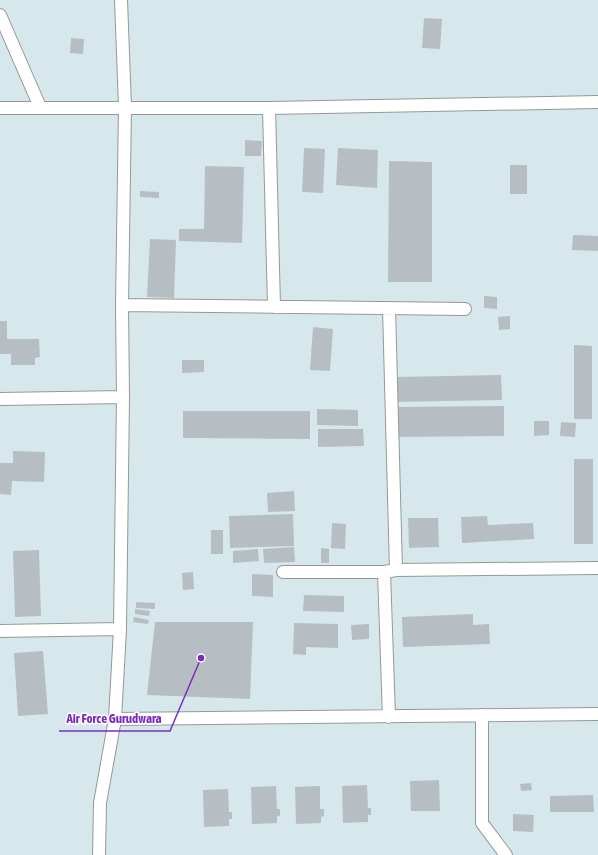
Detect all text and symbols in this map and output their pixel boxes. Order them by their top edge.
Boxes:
callout: Air Force Gurudwara [59,706,170,731]
text: Air Force Gurudwara [65,711,162,726]

